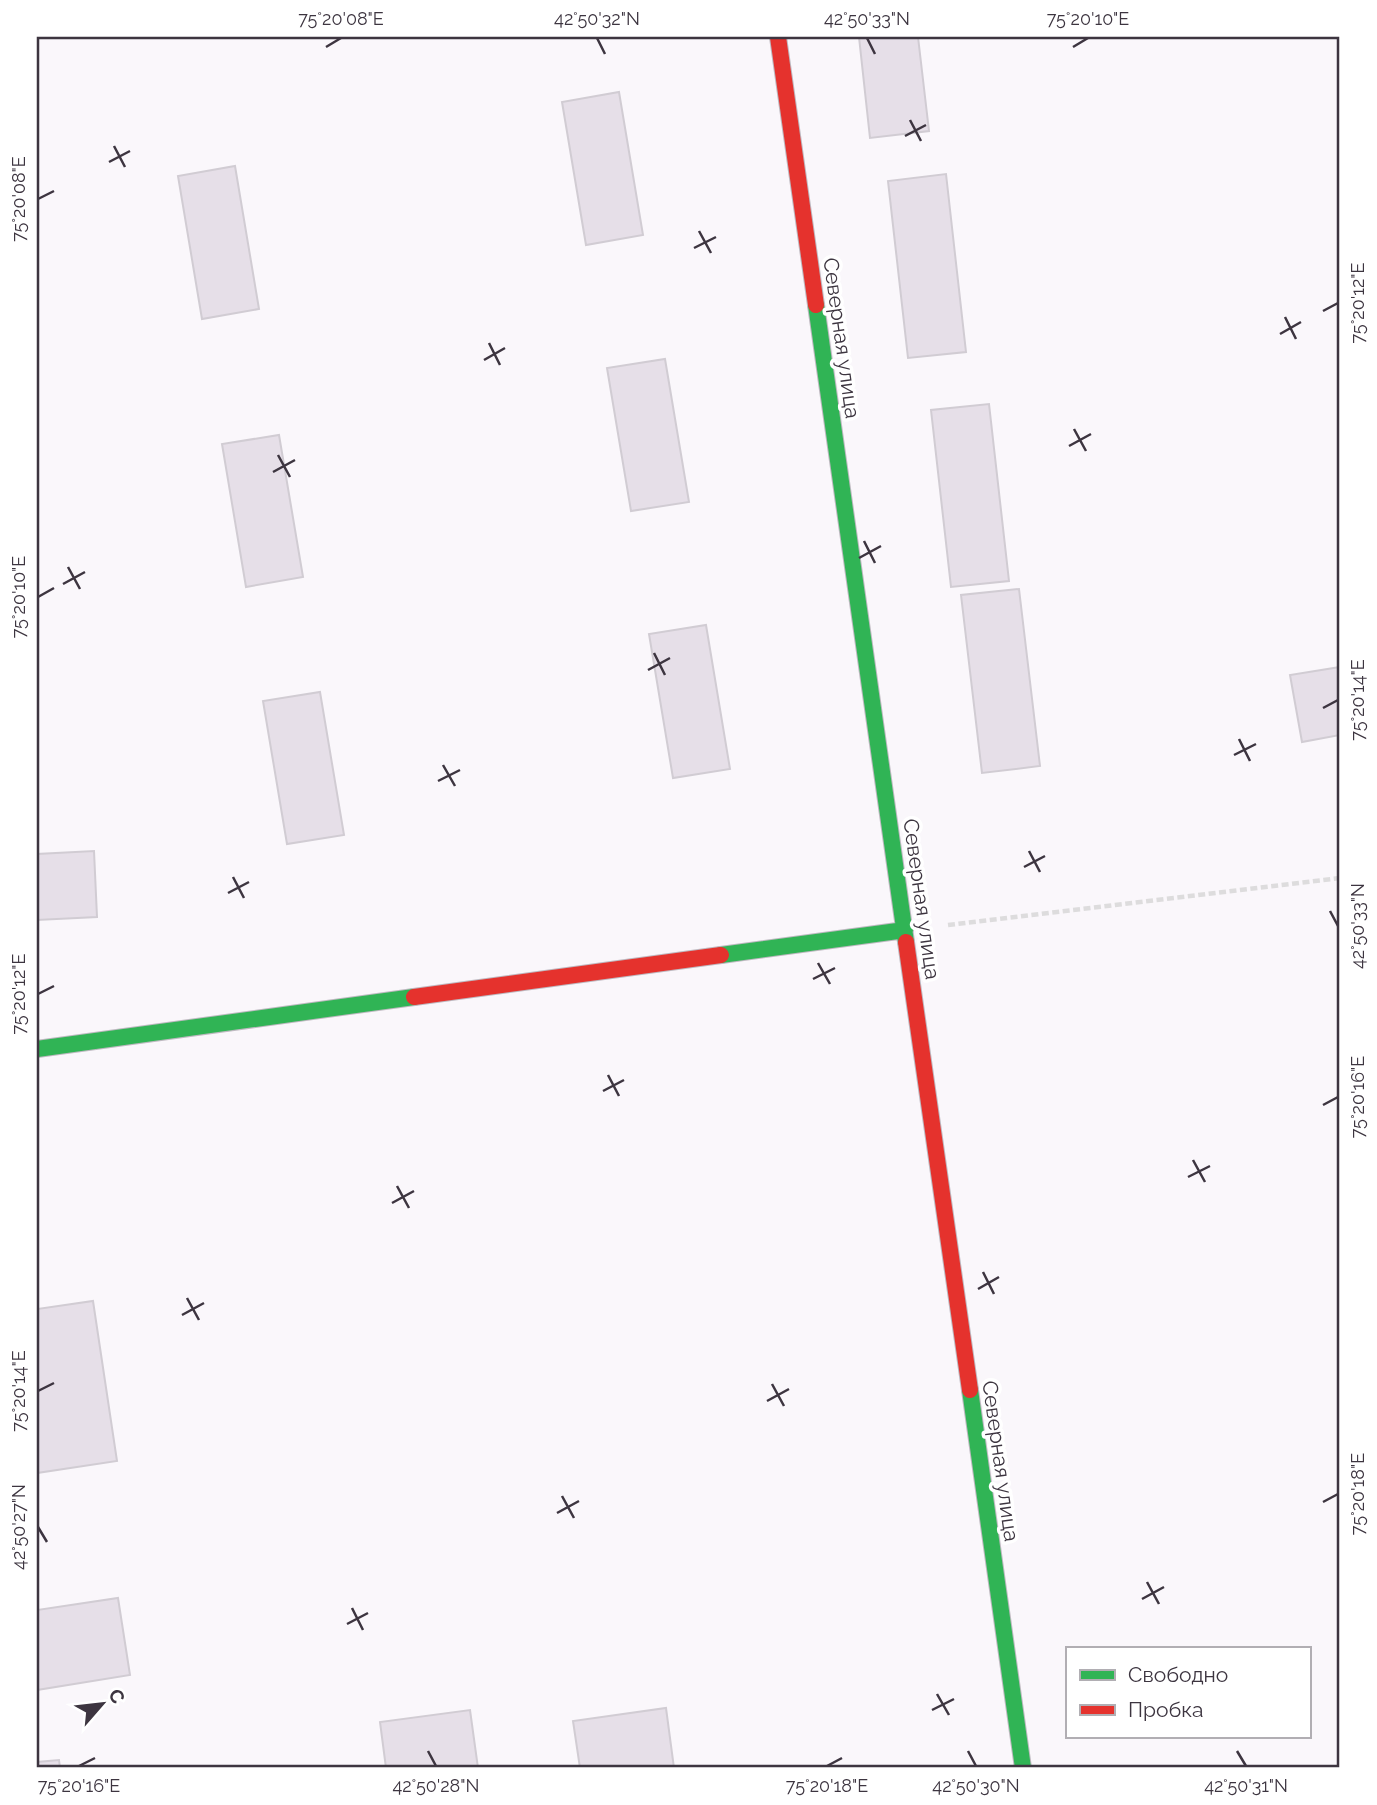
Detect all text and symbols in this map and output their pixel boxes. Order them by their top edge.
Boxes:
text: 75°20'08"E [298,8,384,29]
text: 42°50'32"N [554,8,640,29]
text: 42°50'33"N [824,8,910,29]
text: 75°20'10"E [1047,8,1129,29]
text: 75°20'08"E [8,156,29,242]
street label: Северная улица [818,256,866,420]
text: 75°20'12"E [1347,262,1368,344]
text: 75°20'10"E [8,556,29,638]
text: 75°20'14"E [1347,659,1368,741]
street label: Северная улица [898,817,946,981]
text: 42°50'33"N [1347,883,1368,969]
text: 75°20'12"E [8,953,29,1035]
text: 75°20'16"E [1347,1056,1368,1138]
text: 75°20'14"E [8,1350,29,1432]
street label: Северная улица [977,1379,1025,1543]
text: 75°20'18"E [1347,1453,1368,1535]
text: 42°50'27"N [8,1484,29,1570]
legend [1066,1647,1310,1738]
text: Свободно [1128,1662,1228,1687]
north arrow [66,1668,136,1738]
text: С [104,1685,130,1707]
text: Пробка [1128,1697,1204,1722]
text: 75°20'16"E [38,1775,120,1796]
text: 42°50'28"N [393,1775,479,1796]
text: 75°20'18"E [786,1775,868,1796]
text: 42°50'30"N [932,1775,1020,1796]
text: 42°50'31"N [1204,1775,1288,1796]

